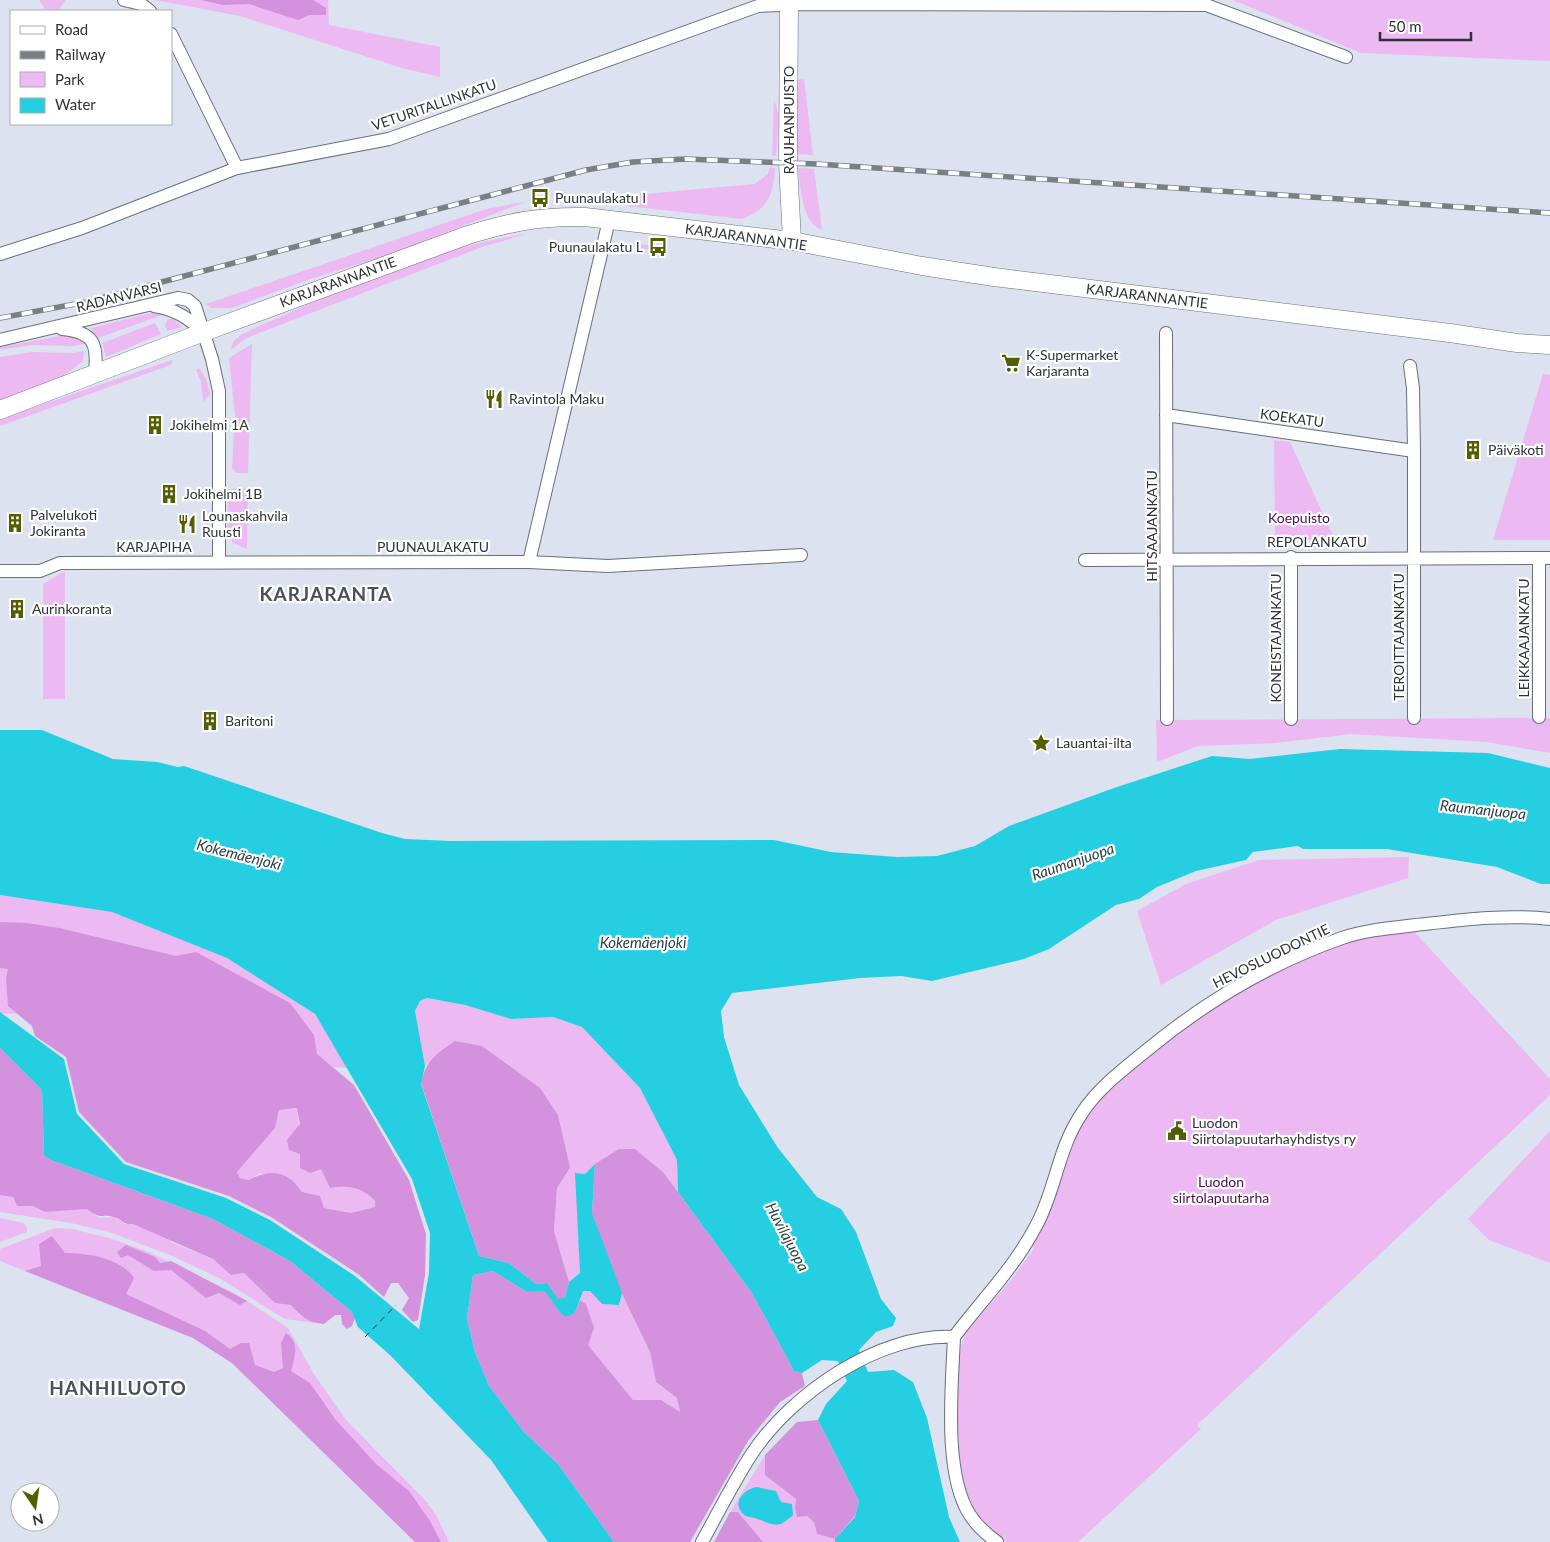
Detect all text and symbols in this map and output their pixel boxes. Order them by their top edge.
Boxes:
legend [10,10,172,125]
scale bar [1380,10,1471,42]
text: 50 m [1388,17,1422,35]
text: Road [55,20,88,38]
text: Railway [55,45,106,63]
street label: RAUHANPUISTO [780,66,797,174]
text: Park [55,70,85,88]
street label: VETURITALLINKATU [369,75,498,134]
text: Water [55,95,96,113]
bus stop icon: Puunaulakatu I [529,187,551,209]
place label: Puunaulakatu I [555,189,646,206]
street label: KARJARANNANTIE [684,220,808,253]
bus stop icon: Puunaulakatu L [647,236,669,258]
place label: Puunaulakatu L [549,238,643,255]
street label: KARJARANNANTIE [277,253,398,311]
street label: RADANVARSI [74,278,163,315]
street label: KARJARANNANTIE [1085,280,1209,311]
place label: K-Supermarket Karjaranta [1026,346,1118,379]
supermarket icon: K-Supermarket Karjaranta [1000,352,1022,374]
restaurant icon: Ravintola Maku [483,388,505,410]
place label: Ravintola Maku [509,390,604,407]
street label: KOEKATU [1259,405,1325,430]
building icon: Jokihelmi 1A [144,414,166,436]
place label: Jokihelmi 1A [170,416,249,433]
building icon: Päiväkoti [1462,439,1484,461]
place label: Päiväkoti [1488,441,1544,458]
street label: HITSAAJANKATU [1143,470,1160,582]
building icon: Jokihelmi 1B [158,483,180,505]
place label: Jokihelmi 1B [184,485,262,502]
place label: Palvelukoti Jokiranta [30,506,97,539]
place label: Lounaskahvila Ruusti [202,507,288,540]
park label: Koepuisto [1268,509,1330,526]
building icon: Palvelukoti Jokiranta [4,512,26,534]
restaurant icon: Lounaskahvila Ruusti [176,513,198,535]
street label: REPOLANKATU [1267,533,1367,550]
street label: KARJAPIHA [116,538,192,555]
street label: PUUNAULAKATU [377,538,489,555]
street label: KONEISTAJANKATU [1267,573,1284,703]
street label: TEROITTAJANKATU [1390,573,1407,701]
street label: LEIKKAAJANKATU [1515,579,1532,697]
district label: KARJARANTA [260,582,392,605]
building icon: Aurinkoranta [6,598,28,620]
place label: Aurinkoranta [32,600,112,617]
building icon: Baritoni [199,710,221,732]
place label: Baritoni [225,712,273,729]
place icon: Lauantai-ilta [1030,732,1052,754]
place label: Lauantai-ilta [1056,734,1132,751]
water label: Raumanjuopa [1439,796,1527,822]
water label: Kokemäenjoki [195,835,284,873]
water label: Raumanjuopa [1029,838,1117,884]
street label: HEVOSLUODONTIE [1210,920,1332,991]
water label: Kokemäenjoki [600,933,687,951]
place label: Luodon Siirtolapuutarhayhdistys ry [1192,1114,1357,1147]
public building icon: Luodon Siirtolapuutarhayhdistys ry [1166,1120,1188,1142]
park label: Luodon siirtolapuutarha [1173,1173,1269,1206]
water label: Huvilajuopa [762,1199,814,1274]
district label: HANHILUOTO [49,1376,187,1399]
north arrow [10,1482,60,1532]
text: N [31,1511,45,1530]

